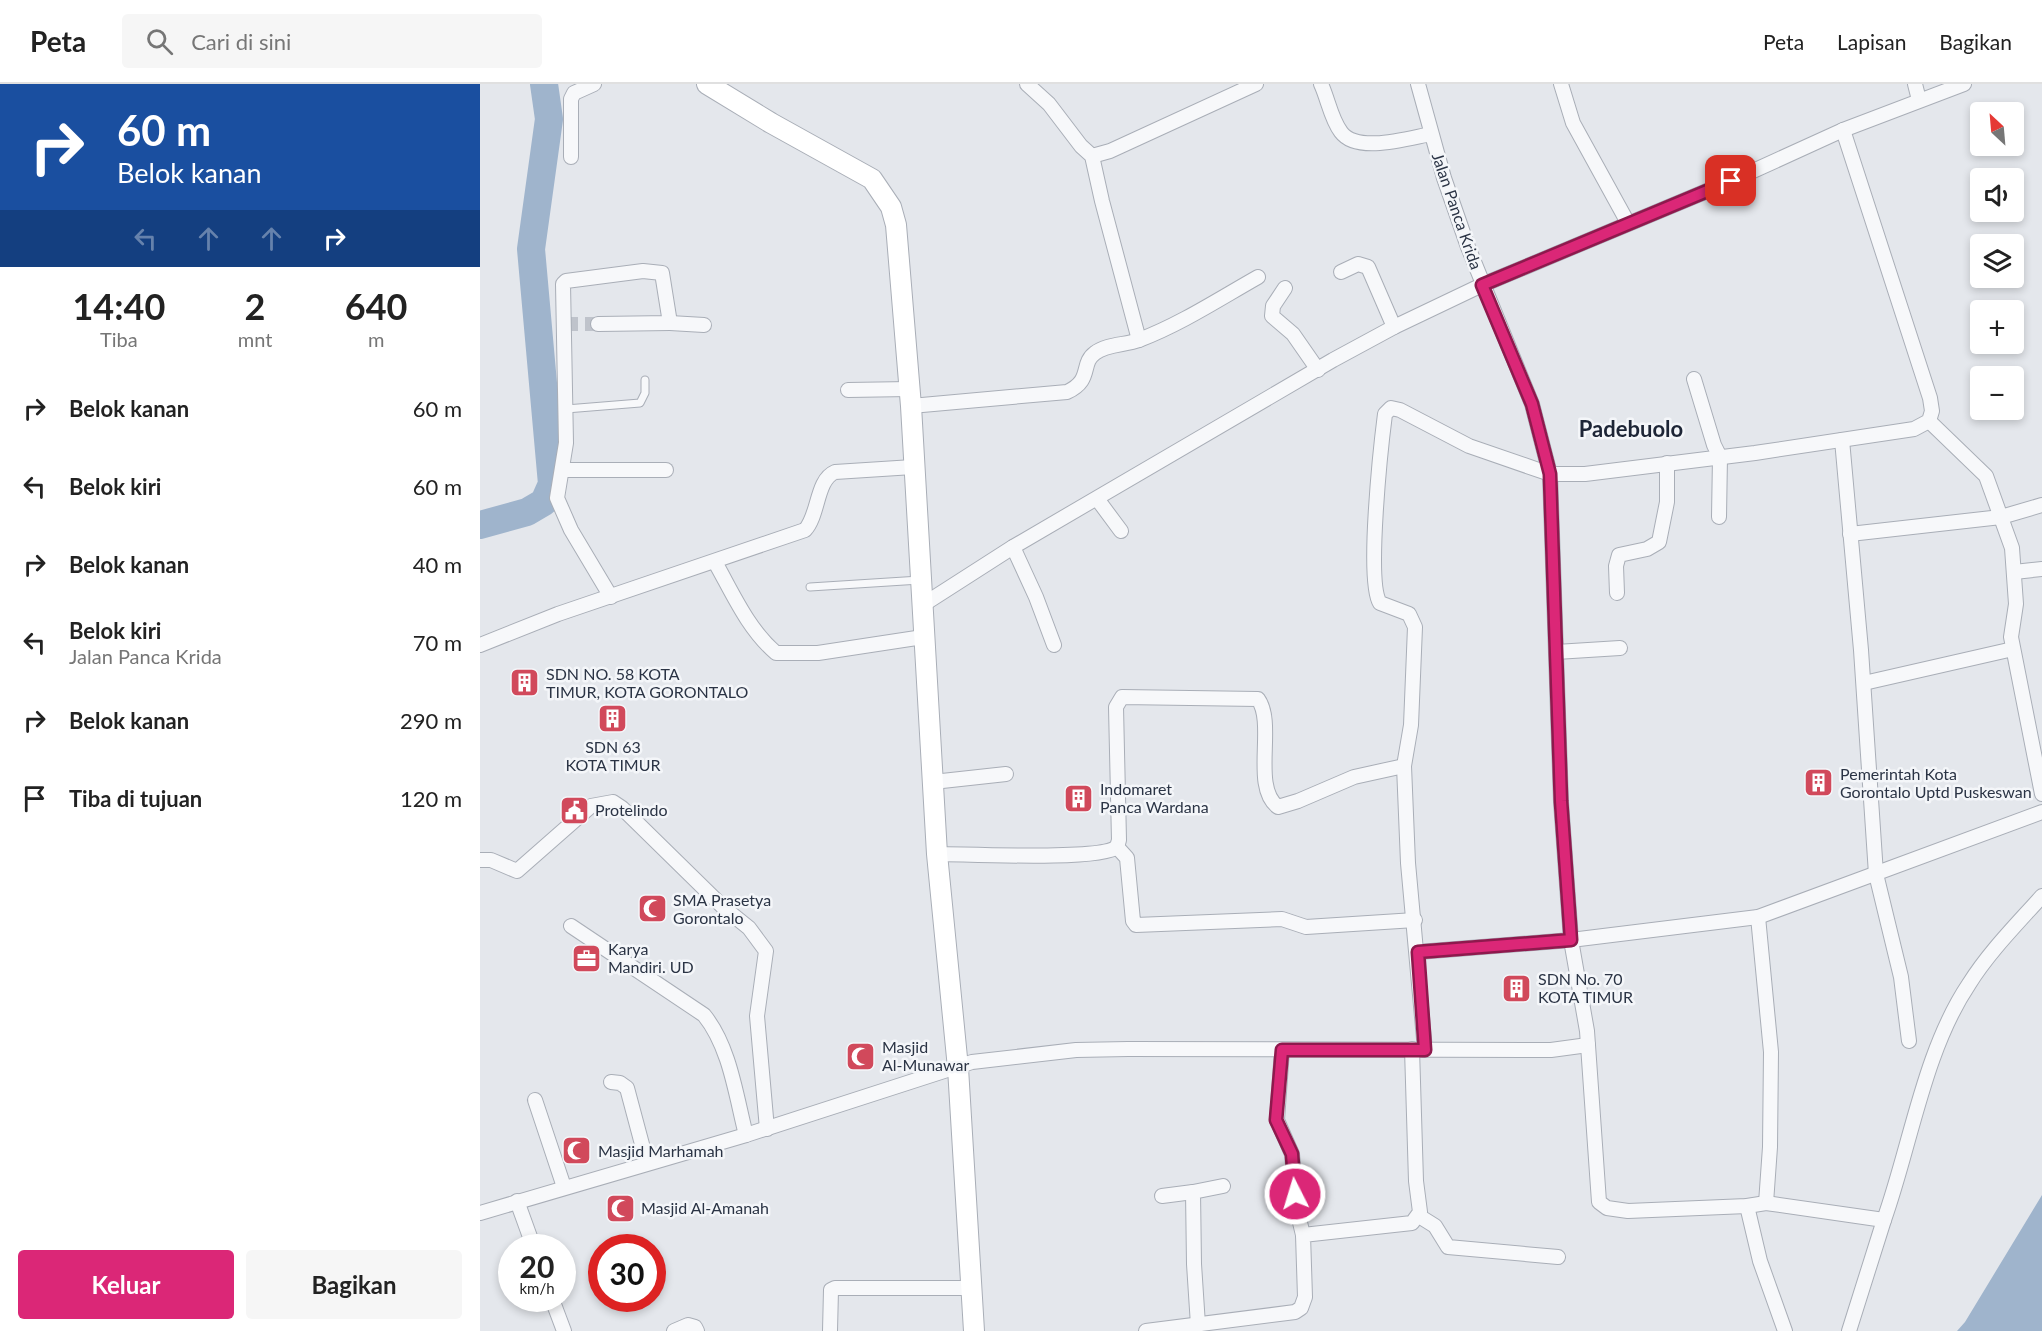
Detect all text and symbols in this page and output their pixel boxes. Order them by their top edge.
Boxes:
search box [122,14,542,68]
text: Peta [30,24,86,58]
icon: search [143,25,176,58]
text: Cari di sini [191,28,291,55]
text: Peta [1763,29,1804,54]
text: Lapisan [1837,29,1906,54]
text: Bagikan [1939,29,2012,54]
north arrow [1970,102,2024,156]
map controls [1970,102,2024,420]
text: 60 m [117,105,211,155]
icon: right [18,108,96,186]
street label: Jalan Panca Krida [1429,150,1486,272]
pin [1705,155,1756,206]
text: Belok kanan [117,156,262,189]
icon: arrive [1714,164,1747,197]
button: sound [1970,168,2024,222]
icon: left [129,222,162,255]
icon: ahead [192,222,225,255]
icon: ahead [255,222,288,255]
icon: right [318,222,351,255]
button: layers [1970,234,2024,288]
text: 14:40 [72,284,165,328]
text: 2 [245,284,266,328]
text: 640 [345,284,407,328]
button: + [1970,300,2024,354]
text: Tiba [100,327,138,351]
text: mnt [238,327,272,351]
text: m [368,327,384,351]
button: − [1970,366,2024,420]
icon: right [18,392,51,425]
text: Belok kanan [69,395,189,422]
text: 60 m [413,395,462,422]
district label: Padebuolo [1579,415,1683,442]
icon: left [18,470,51,503]
text: Belok kiri [69,473,161,500]
text: 60 m [413,473,462,500]
icon: right [18,548,51,581]
text: Belok kanan [69,551,189,578]
text: 40 m [413,551,462,578]
text: Belok kiri [69,617,161,644]
icon: left [18,626,51,659]
text: 70 m [413,629,462,656]
text: Jalan Panca Krida [69,644,222,668]
place label: SDN NO. 58 KOTA TIMUR, KOTA GORONTALO [546,664,749,701]
building icon: SDN NO. 58 KOTA TIMUR, KOTA GORONTALO [509,667,541,699]
building icon: SDN 63 KOTA TIMUR [597,703,629,735]
icon: right [18,704,51,737]
text: Belok kanan [69,707,189,734]
text: 290 m [400,707,462,734]
place label: SDN 63 KOTA TIMUR [565,737,661,774]
place label: Pemerintah Kota Gorontalo Uptd Puskeswan [1840,764,2032,801]
building icon: Pemerintah Kota Gorontalo Uptd Puskeswan [1803,767,1835,799]
place label: Indomaret Panca Wardana [1100,779,1209,816]
icon: arrive [18,782,51,815]
building icon: Indomaret Panca Wardana [1063,782,1095,814]
text: Tiba di tujuan [69,785,202,812]
text: 120 m [400,785,462,812]
public building icon: Protelindo [558,794,590,826]
place label: Protelindo [595,800,668,819]
place label: SMA Prasetya Gorontalo [673,890,771,927]
mosque icon: SMA Prasetya Gorontalo [636,893,668,925]
place label: Karya Mandiri. UD [608,939,694,976]
office icon: Karya Mandiri. UD [571,942,603,974]
place label: SDN No. 70 KOTA TIMUR [1538,969,1633,1006]
building icon: SDN No. 70 KOTA TIMUR [1501,972,1533,1004]
place label: Masjid Al-Munawar [882,1037,969,1074]
mosque icon: Masjid Al-Munawar [845,1040,877,1072]
mosque icon: Masjid Marhamah [561,1135,593,1167]
place label: Masjid Marhamah [598,1141,724,1160]
position arrow [1263,1162,1327,1226]
mosque icon: Masjid Al-Amanah [604,1192,636,1224]
place label: Masjid Al-Amanah [641,1198,769,1217]
speed limit sign: 30 [588,1234,666,1312]
text: 20 [520,1248,554,1284]
button: Keluar [18,1250,234,1319]
button: Bagikan [246,1250,462,1319]
text: km/h [519,1279,555,1297]

